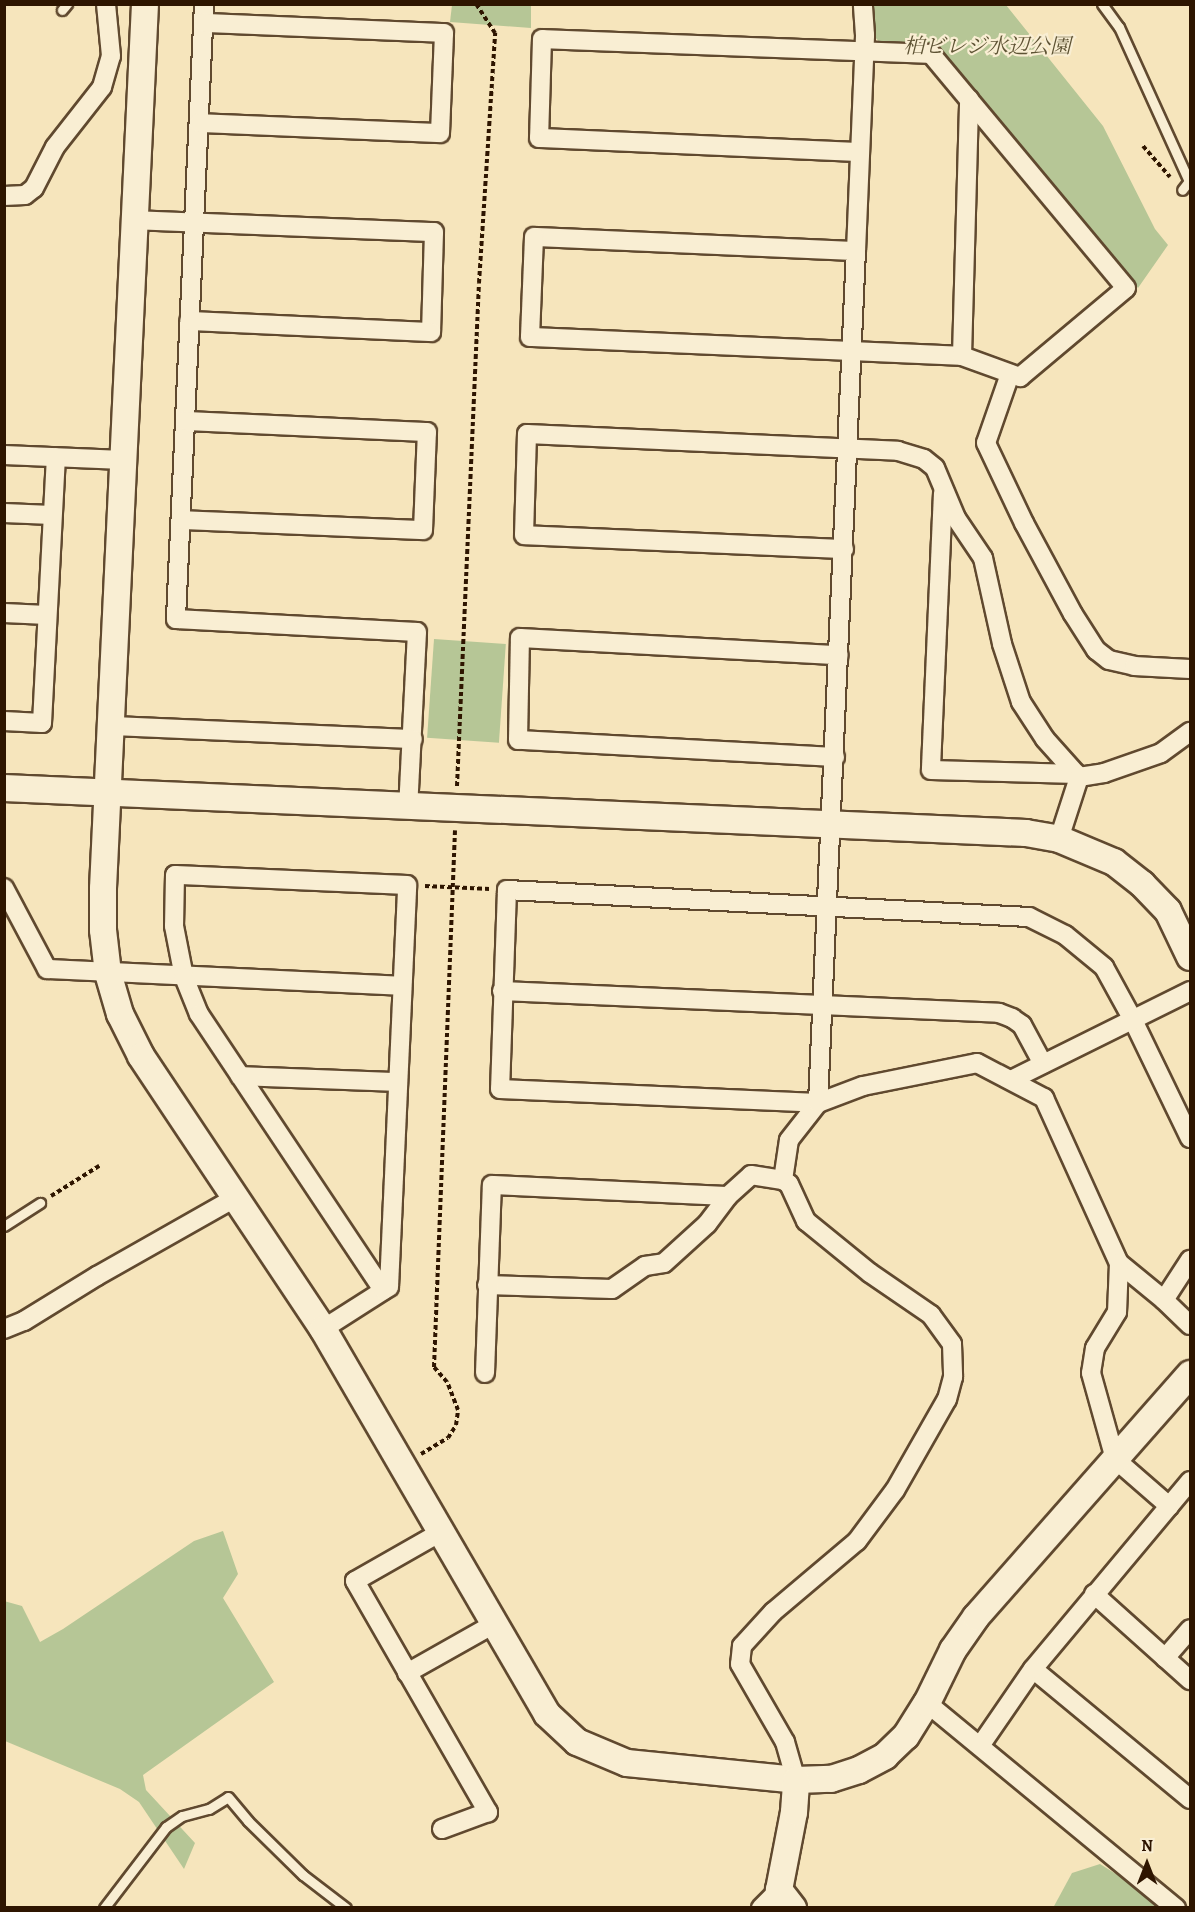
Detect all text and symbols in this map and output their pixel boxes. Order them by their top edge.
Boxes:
park label: 柏ビレジ水辺公園 [903,33,1071,59]
north arrow [1117,1834,1177,1894]
text: N [1141,1835,1153,1857]

